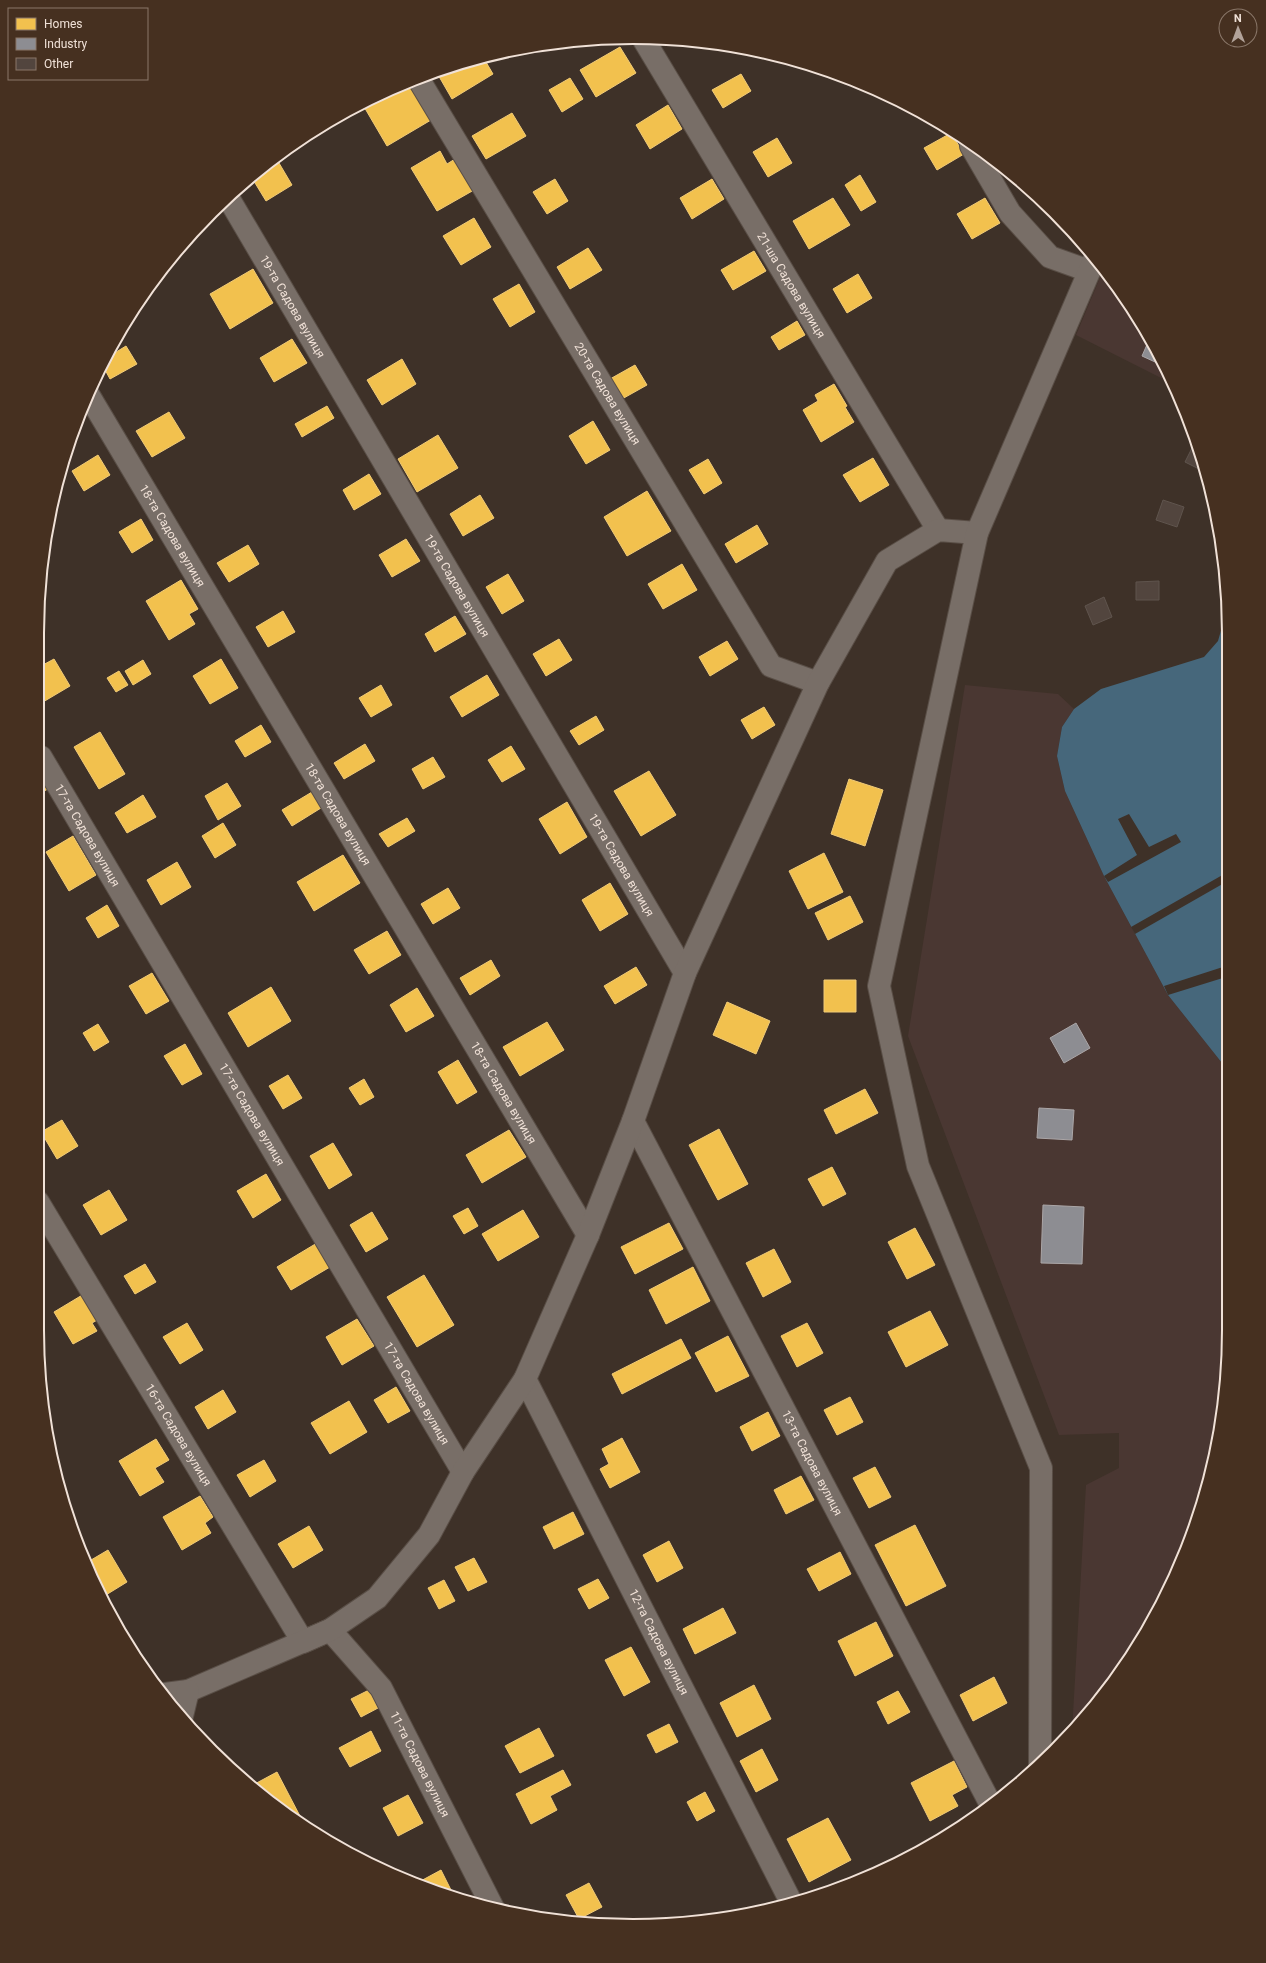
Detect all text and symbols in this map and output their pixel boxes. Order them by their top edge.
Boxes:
legend [8,8,148,80]
north arrow [1218,8,1258,48]
text: N [1234,12,1242,25]
text: Homes [44,17,82,31]
text: Industry [44,37,88,51]
text: Other [44,57,73,71]
street label: 21-ша Садова вулиця [754,230,828,341]
street label: 19-та Садова вулиця [257,253,328,361]
street label: 20-та Садова вулиця [571,340,644,447]
street label: 18-та Садова вулиця [136,482,208,590]
street label: 19-та Садова вулиця [421,532,493,640]
street label: 18-та Садова вулиця [302,761,374,868]
street label: 17-та Садова вулиця [52,782,123,889]
street label: 19-та Садова вулиця [586,811,657,919]
street label: 18-та Садова вулиця [468,1039,539,1147]
street label: 17-та Садова вулиця [216,1061,288,1168]
street label: 17-та Садова вулиця [381,1340,452,1447]
street label: 16-та Садова вулиця [142,1381,214,1489]
street label: 13-та Садова вулиця [779,1408,845,1518]
street label: 12-та Садова вулиця [626,1587,691,1697]
street label: 11-та Садова вулиця [387,1709,453,1819]

